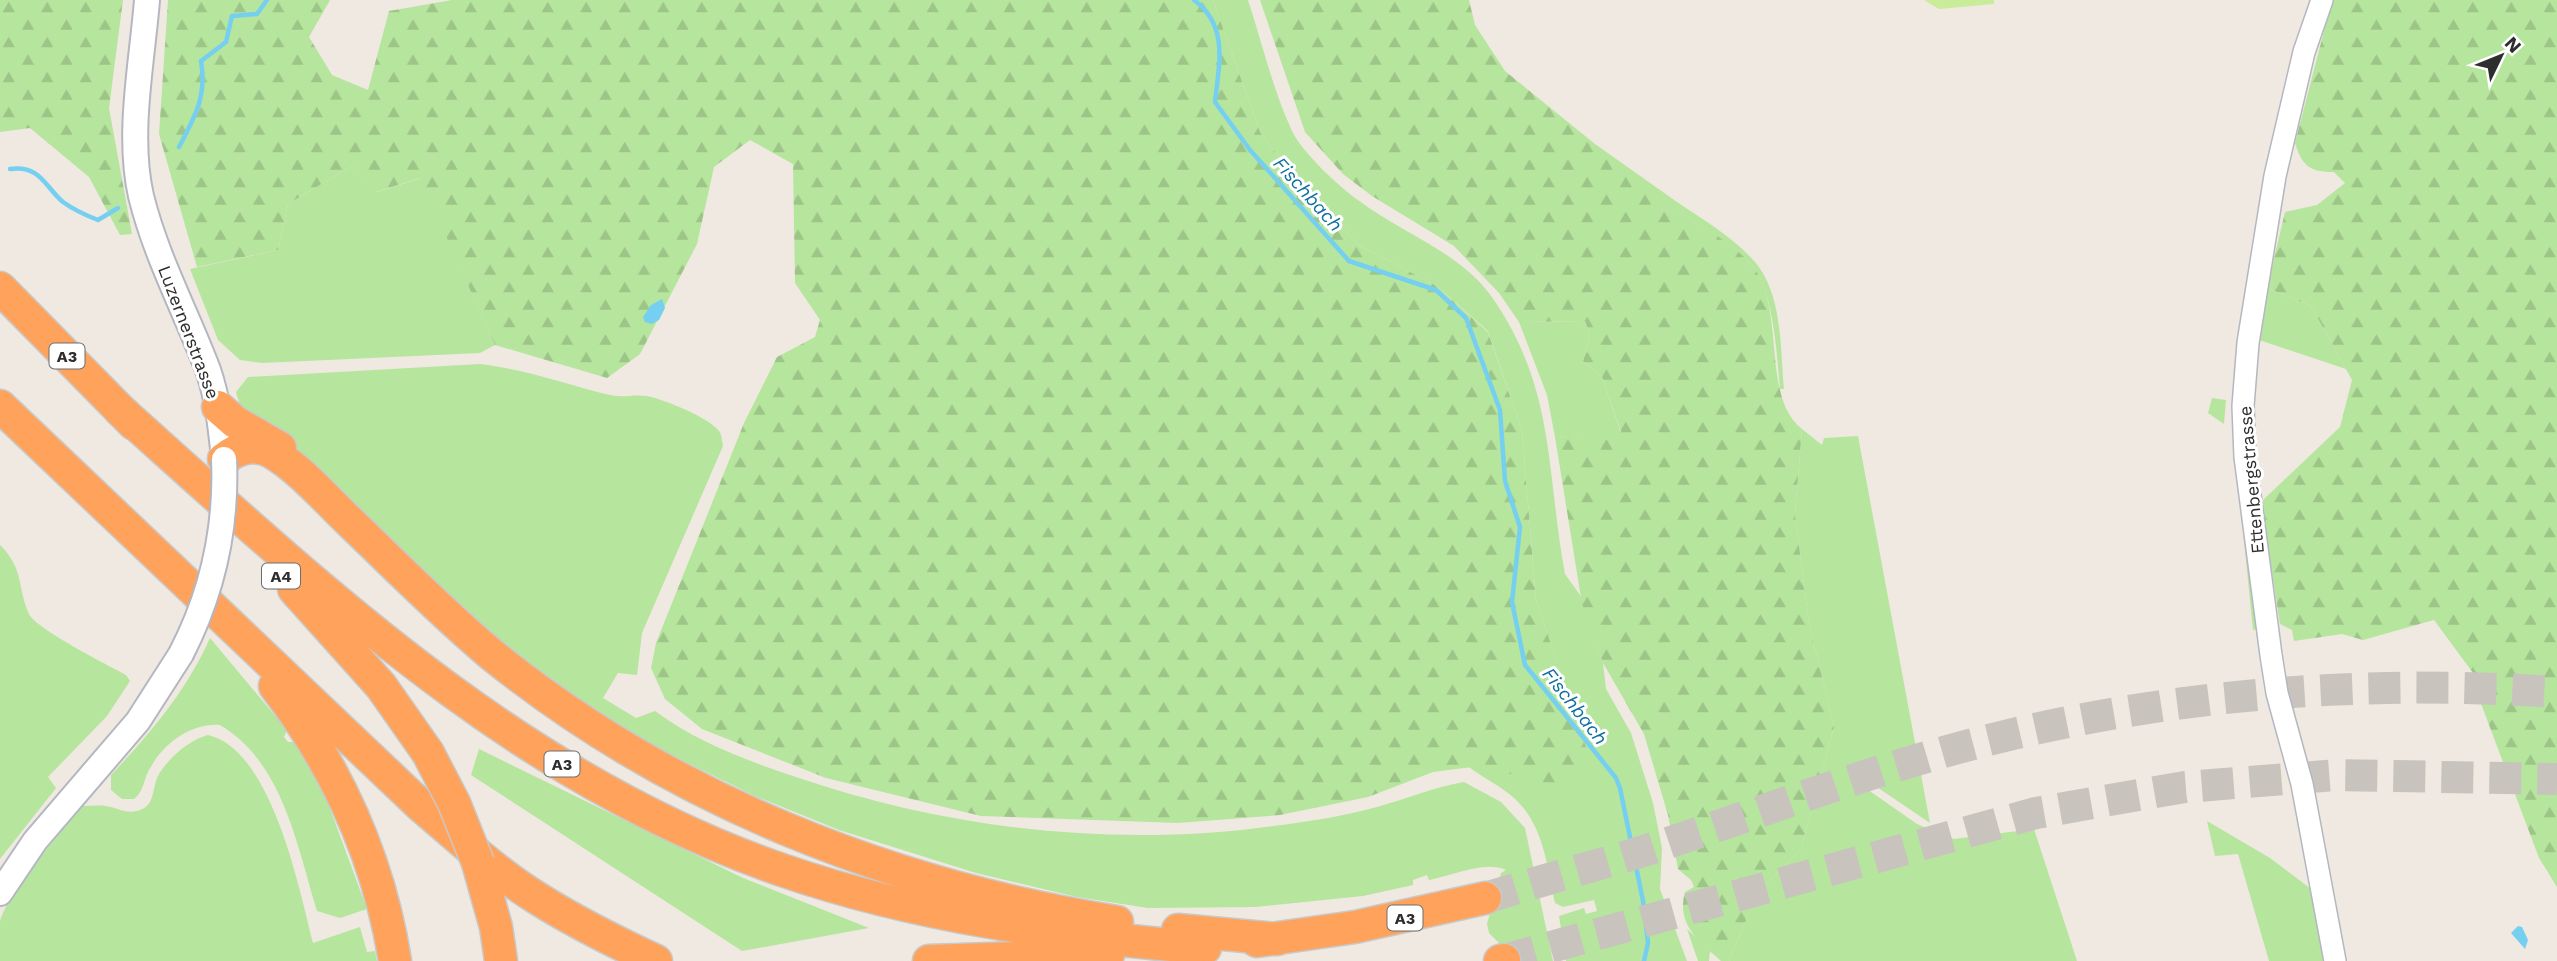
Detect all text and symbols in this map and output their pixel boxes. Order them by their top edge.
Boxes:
north arrow [2466,21,2536,91]
text: N [2500,32,2526,58]
water label: Fischbach [1269,152,1347,236]
street label: Luzernerstrasse [154,262,224,402]
road number: A3 [50,344,84,368]
street label: Ettenbergstrasse [2234,405,2268,555]
road number: A4 [262,564,300,589]
water label: Fischbach [1538,663,1612,749]
road number: A3 [544,751,580,776]
road number: A3 [1388,906,1422,930]

